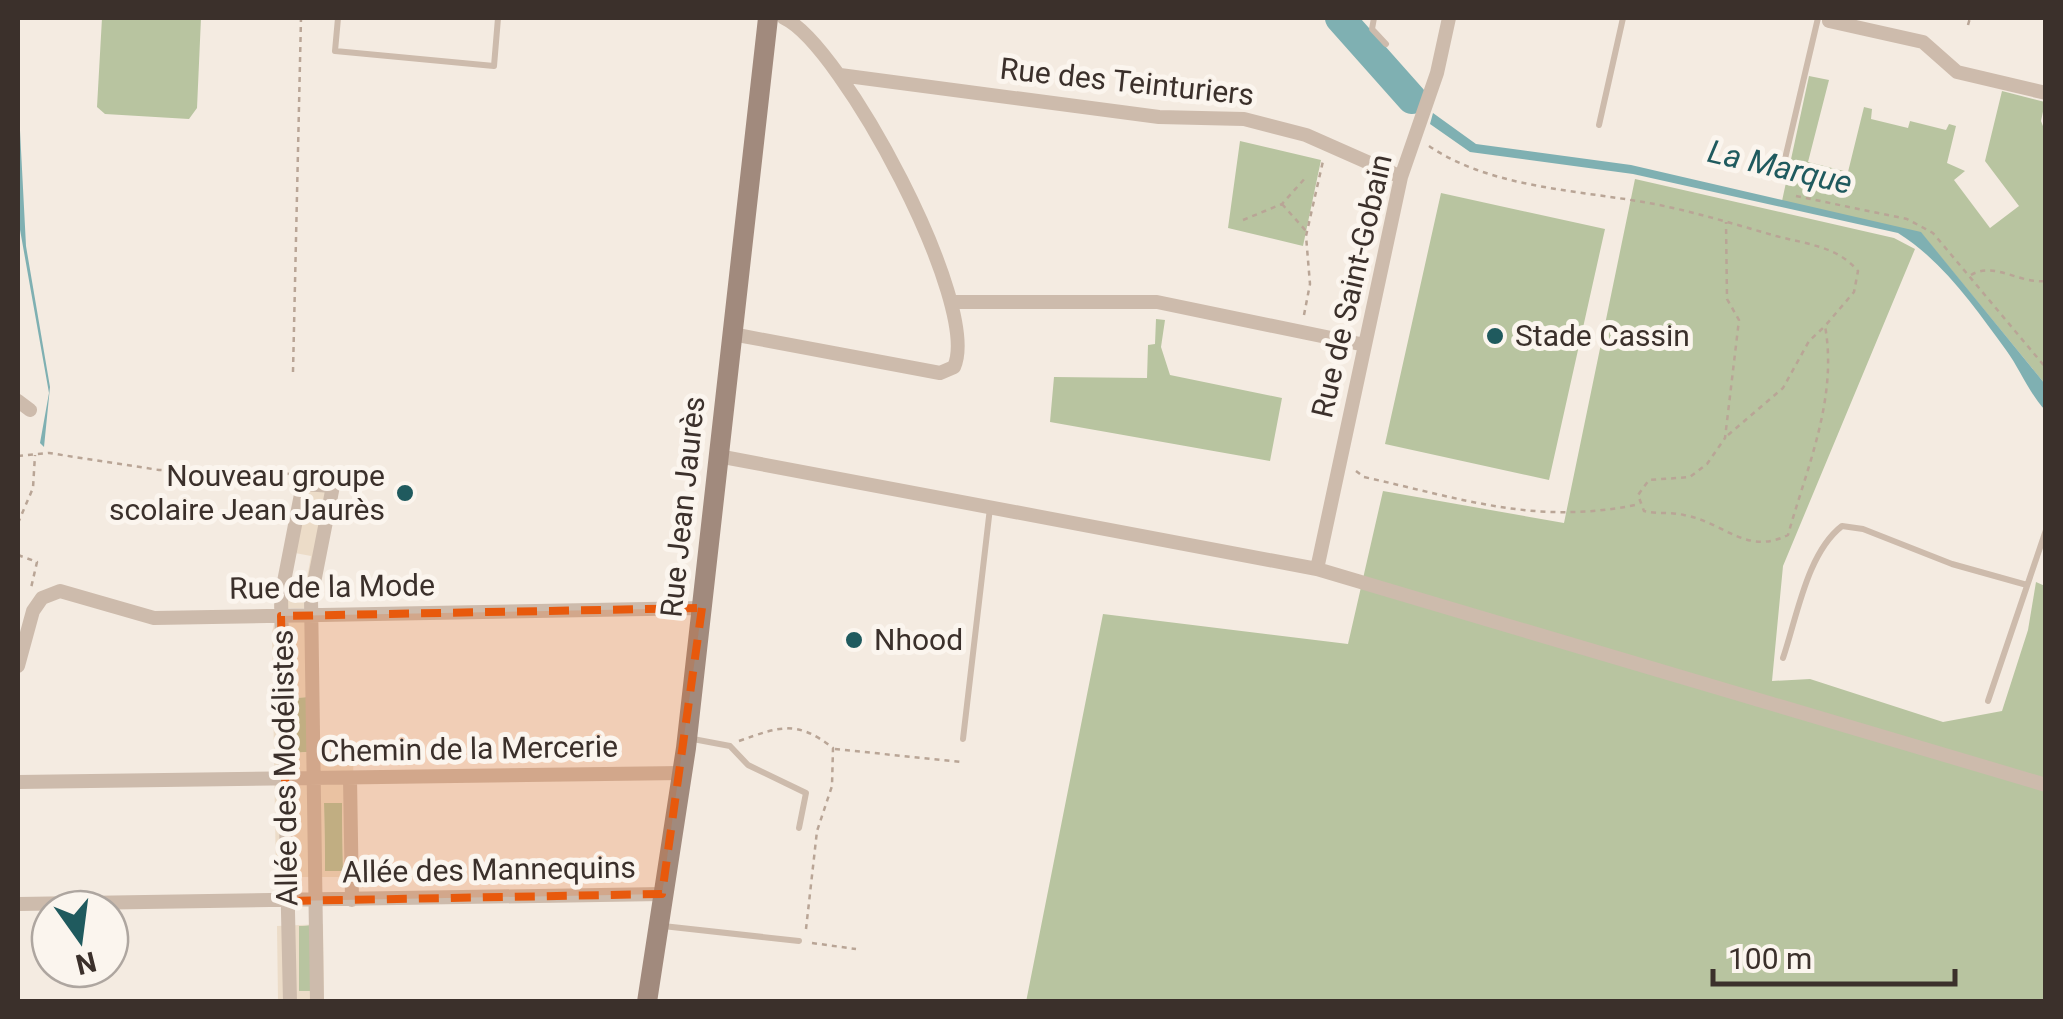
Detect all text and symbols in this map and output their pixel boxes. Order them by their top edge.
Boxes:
street label: Rue des Teinturiers [998,51,1256,112]
water label: La Marque [1704,132,1856,202]
street label: Rue de Saint-Gobain [1304,151,1399,421]
place label: Stade Cassin [1515,318,1690,353]
marker: Stade Cassin [1484,325,1506,347]
street label: Rue Jean Jaurès [654,395,712,619]
place label: Nouveau groupe scolaire Jean Jaurès [109,458,385,527]
marker: Nouveau groupe scolaire Jean Jaurès [394,482,416,504]
street label: Rue de la Mode [229,567,435,606]
place label: Nhood [874,622,963,657]
street label: Allée des Modélistes [265,629,304,907]
marker: Nhood [843,629,865,651]
street label: Chemin de la Mercerie [320,728,618,769]
street label: Allée des Mannequins [342,849,636,890]
north arrow [30,889,130,989]
scale bar [1713,924,1956,986]
text: 100 m [1728,941,1812,976]
text: N [72,944,100,981]

